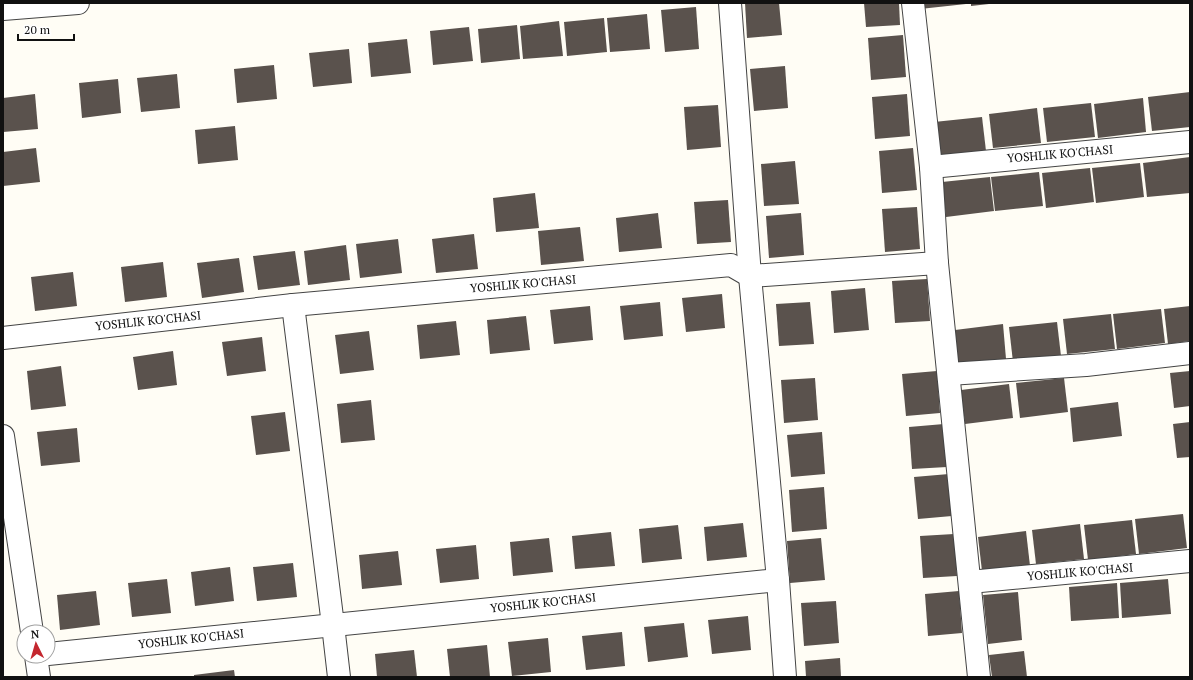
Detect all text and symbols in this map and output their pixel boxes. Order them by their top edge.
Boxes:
scale bar [18,16,74,42]
text: 20 m [24,22,51,37]
street label: YOSHLIK KO'CHASI [1006,141,1114,166]
street label: YOSHLIK KO'CHASI [469,271,577,296]
street label: YOSHLIK KO'CHASI [94,307,202,334]
street label: YOSHLIK KO'CHASI [1026,559,1134,584]
street label: YOSHLIK KO'CHASI [489,589,597,616]
north arrow [16,624,56,664]
street label: YOSHLIK KO'CHASI [137,625,245,652]
text: N [30,627,41,641]

